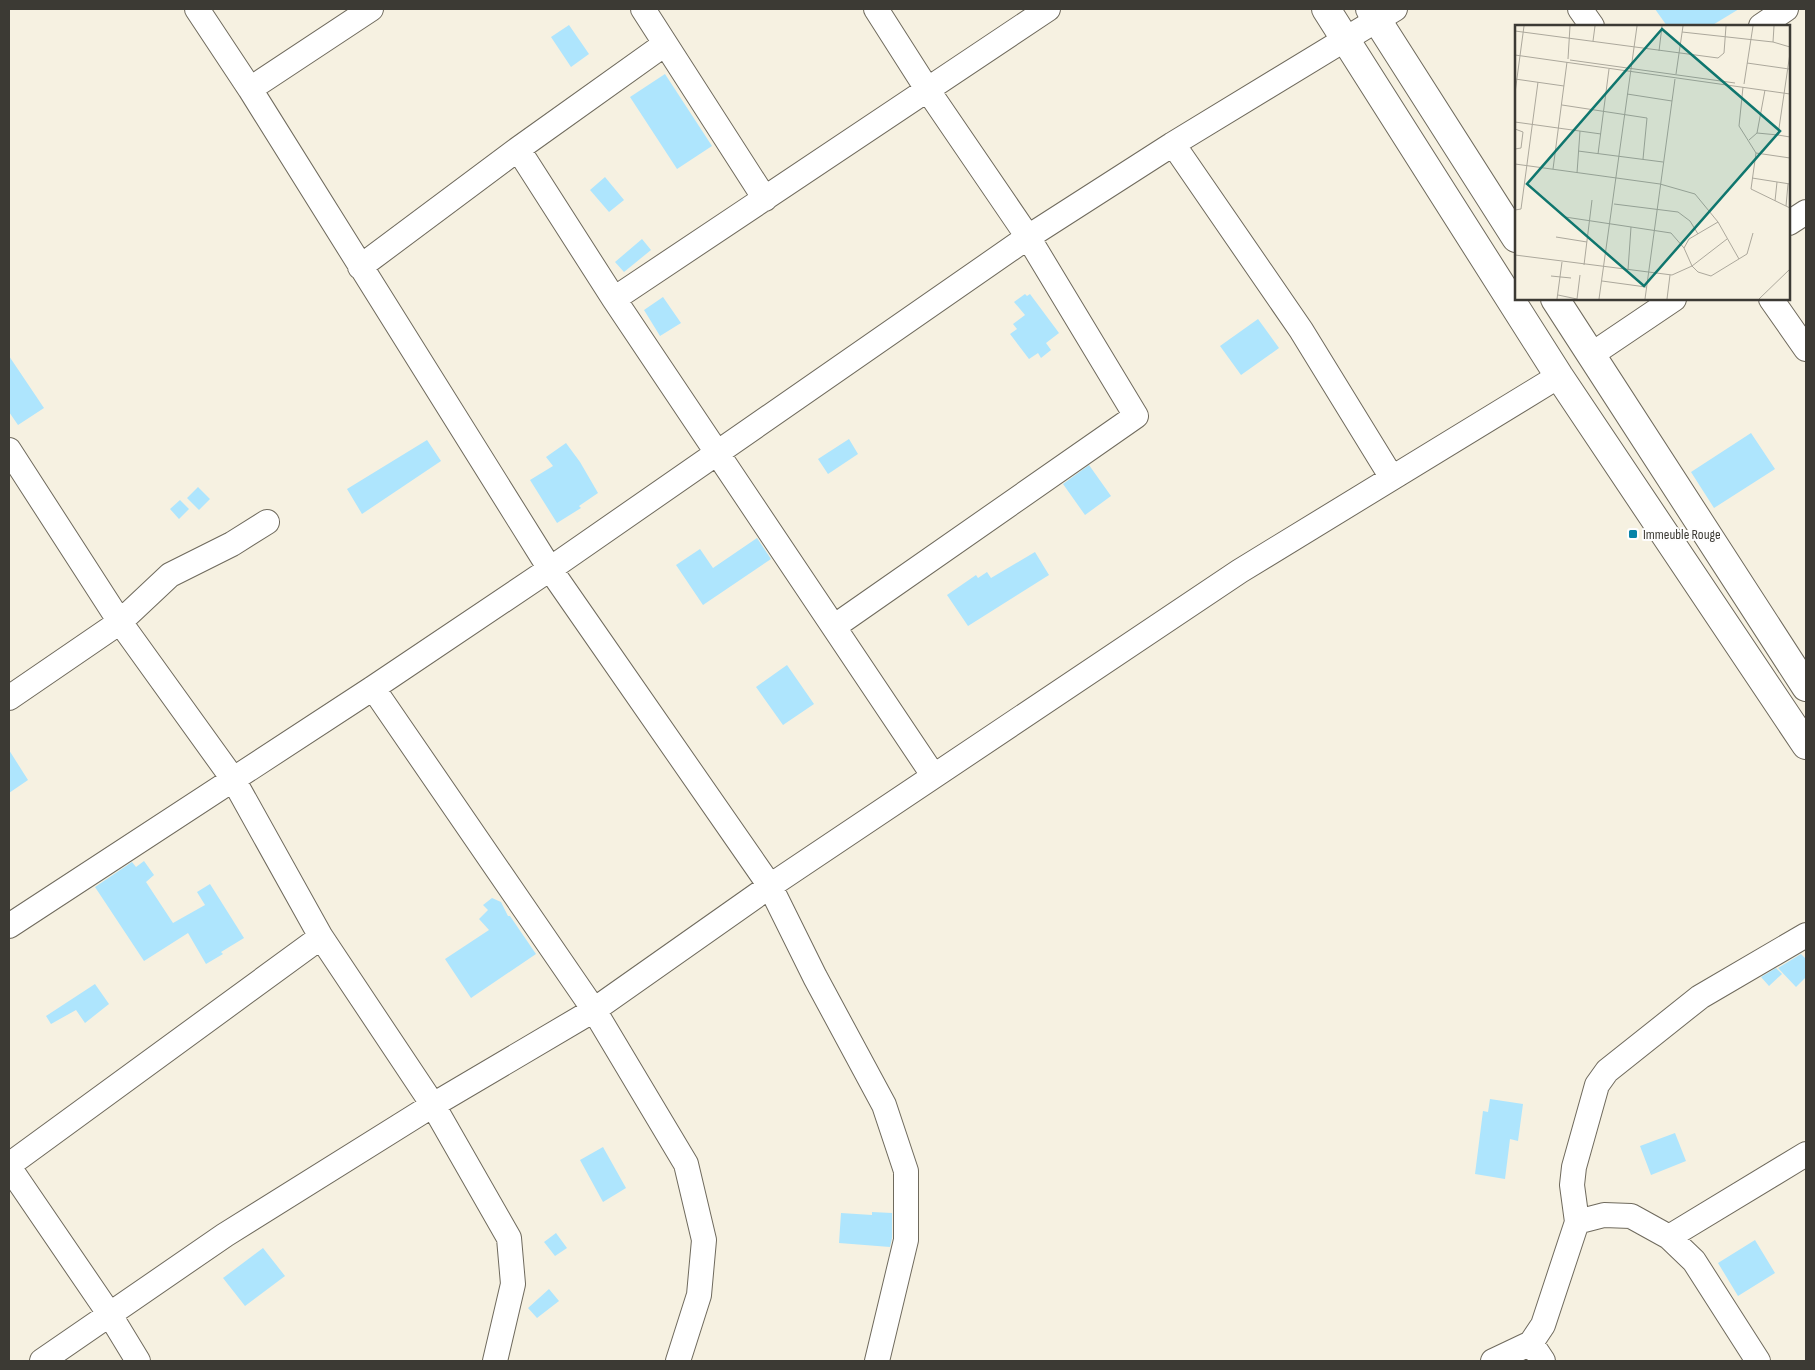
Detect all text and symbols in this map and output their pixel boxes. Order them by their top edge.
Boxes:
inset map [1515,25,1790,300]
place label: Immeuble Rouge [1643,526,1721,543]
marker: Immeuble Rouge [1627,528,1639,540]

